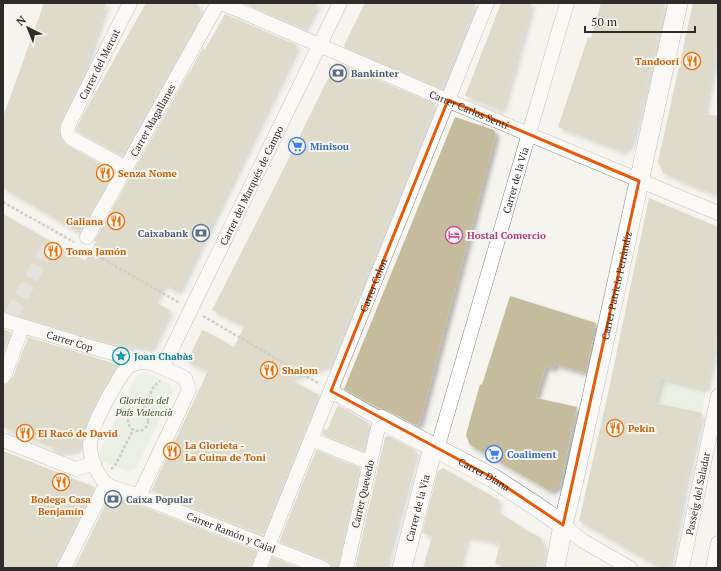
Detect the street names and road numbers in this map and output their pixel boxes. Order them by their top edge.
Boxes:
street label: Carrer del Mercat [76,26,123,102]
street label: Carrer Magallanes [127,82,178,159]
street label: Carrer Carlos Sentí [428,87,510,132]
street label: Carrer del Marqués de Campo [217,123,286,247]
street label: Carrer de la Via [500,145,531,215]
street label: Carrer Patricio Ferràndiz [598,230,634,341]
street label: Carrer Colon [356,256,390,314]
street label: Carrer Cop [45,327,95,354]
street label: Passeig del Saladar [683,451,713,536]
street label: Carrer Diana [456,455,512,494]
street label: Carrer Quevedo [349,458,377,529]
street label: Carrer de la Via [403,473,432,543]
street label: Carrer Ramón y Cajal [185,509,278,555]

